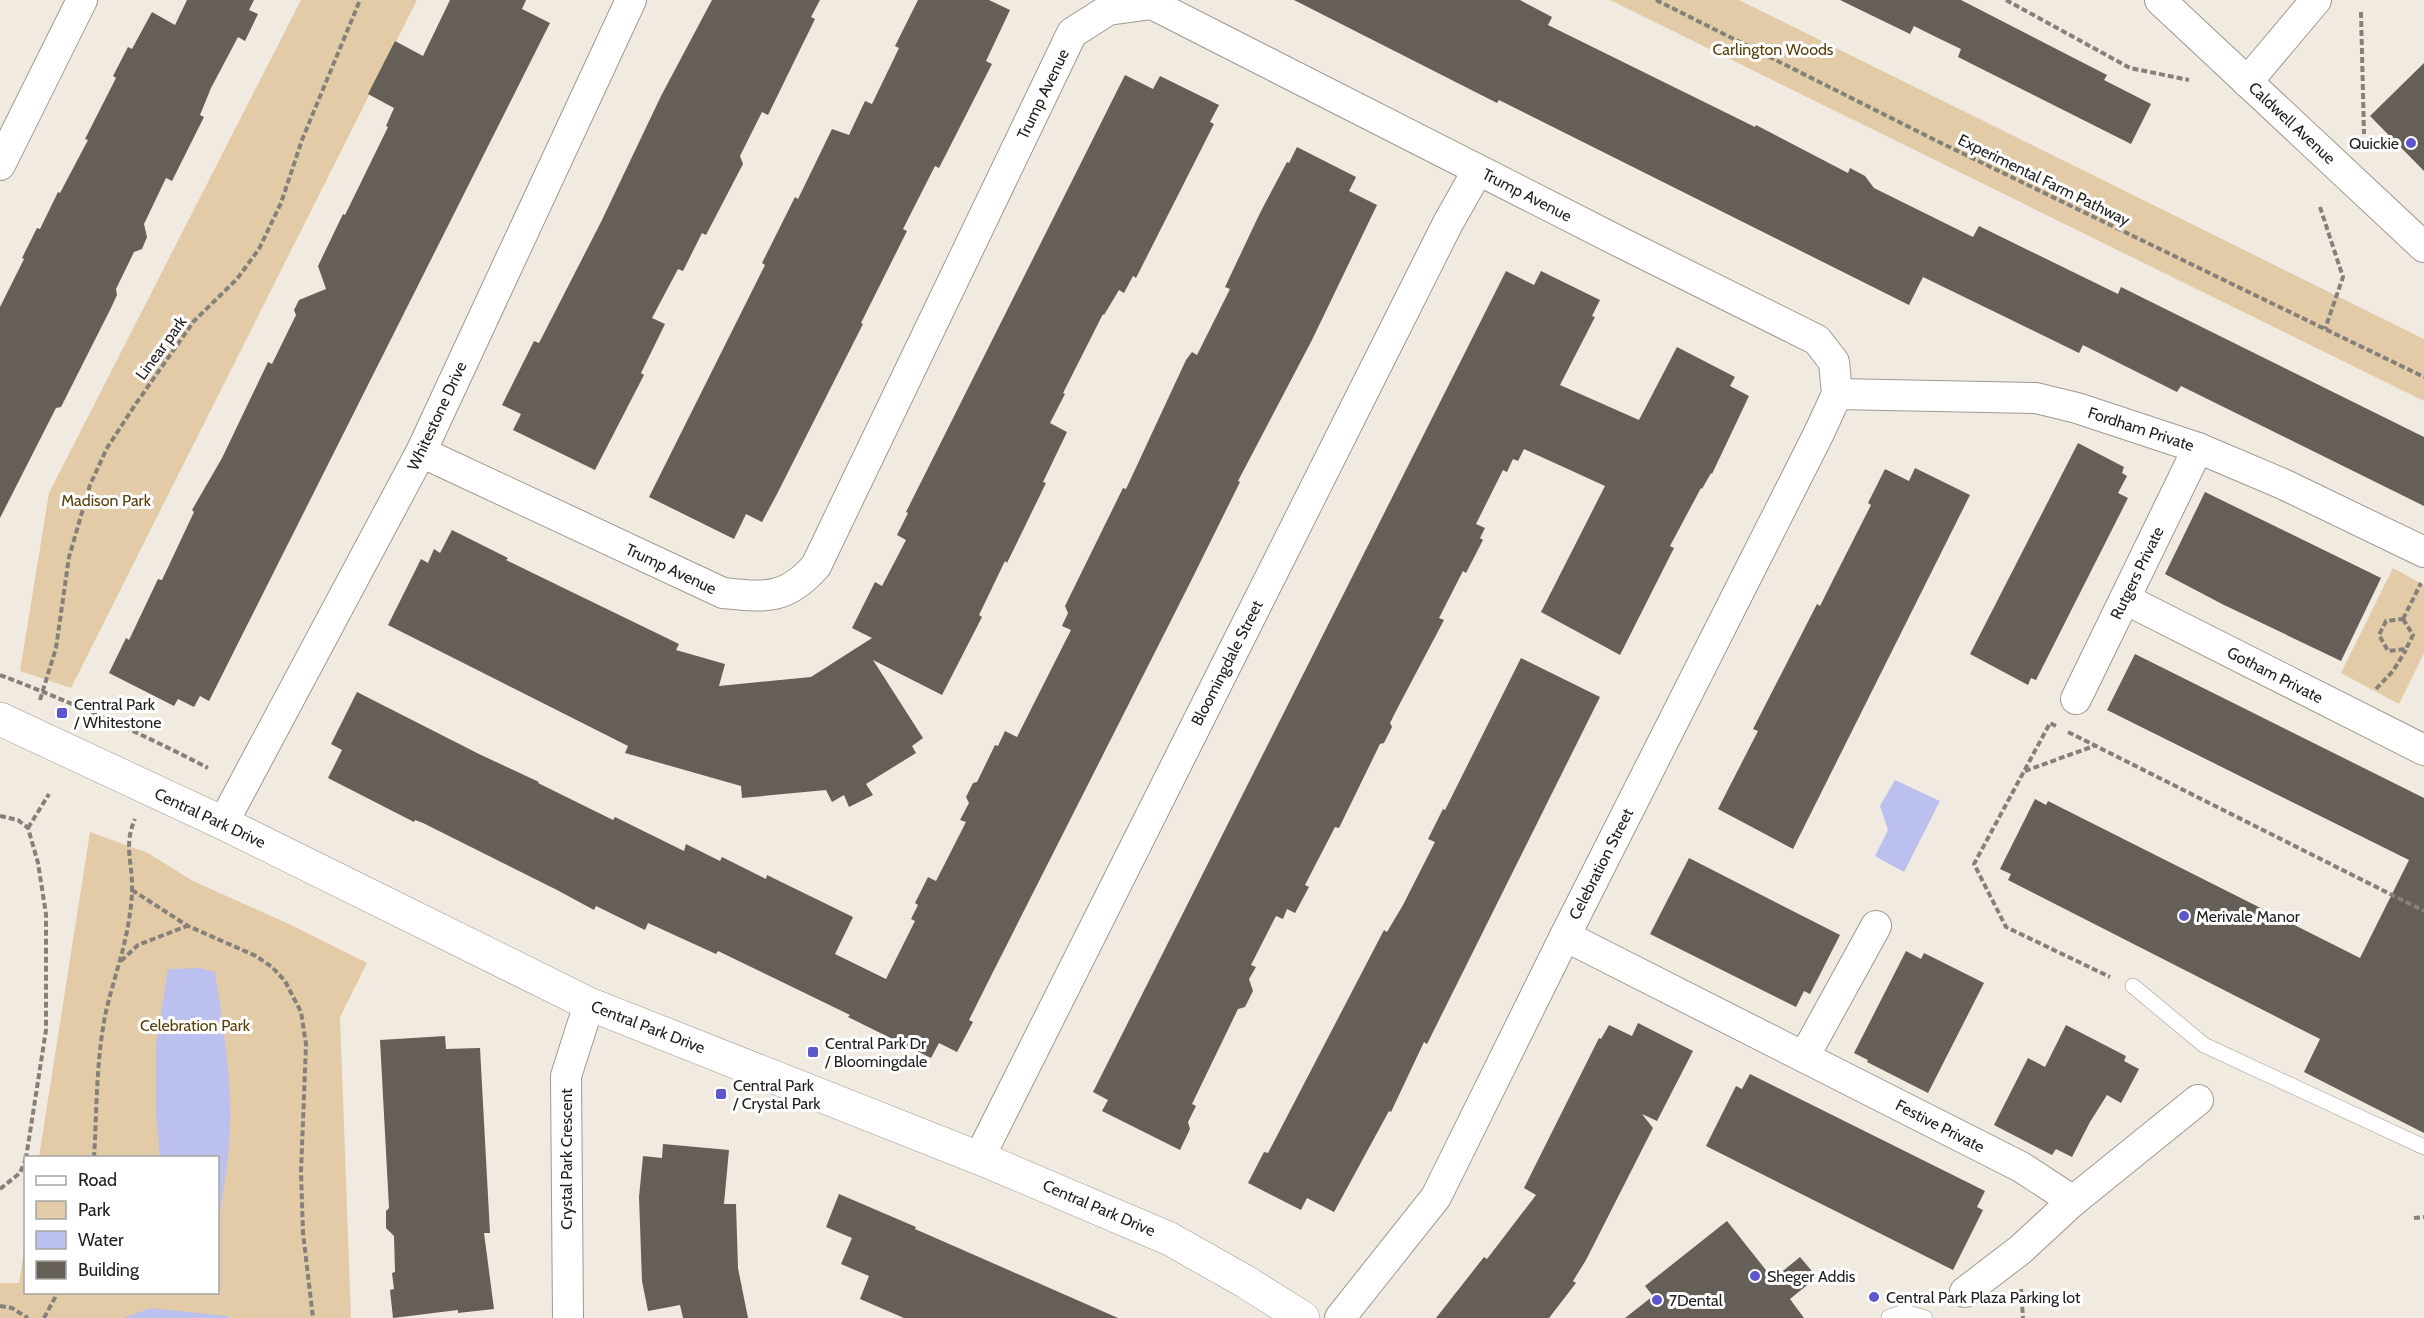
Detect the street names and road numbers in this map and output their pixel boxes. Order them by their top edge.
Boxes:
street label: Trump Avenue [1013,46,1073,142]
street label: Caldwell Avenue [2245,78,2339,168]
street label: Experimental Farm Pathway [1955,130,2133,230]
street label: Trump Avenue [1479,164,1575,226]
street label: Linear park [132,312,191,383]
street label: Whitestone Drive [403,358,471,474]
street label: Fordham Private [2086,403,2196,455]
street label: Rutgers Private [2106,523,2168,623]
street label: Trump Avenue [623,540,719,598]
street label: Bloomingdale Street [1187,597,1267,729]
street label: Gotham Private [2224,643,2326,707]
street label: Central Park Drive [151,784,269,852]
street label: Celebration Street [1565,805,1638,923]
street label: Central Park Drive [588,997,708,1057]
street label: Crystal Park Crescent [557,1088,576,1230]
street label: Festive Private [1892,1095,1988,1157]
street label: Central Park Drive [1040,1176,1158,1240]

